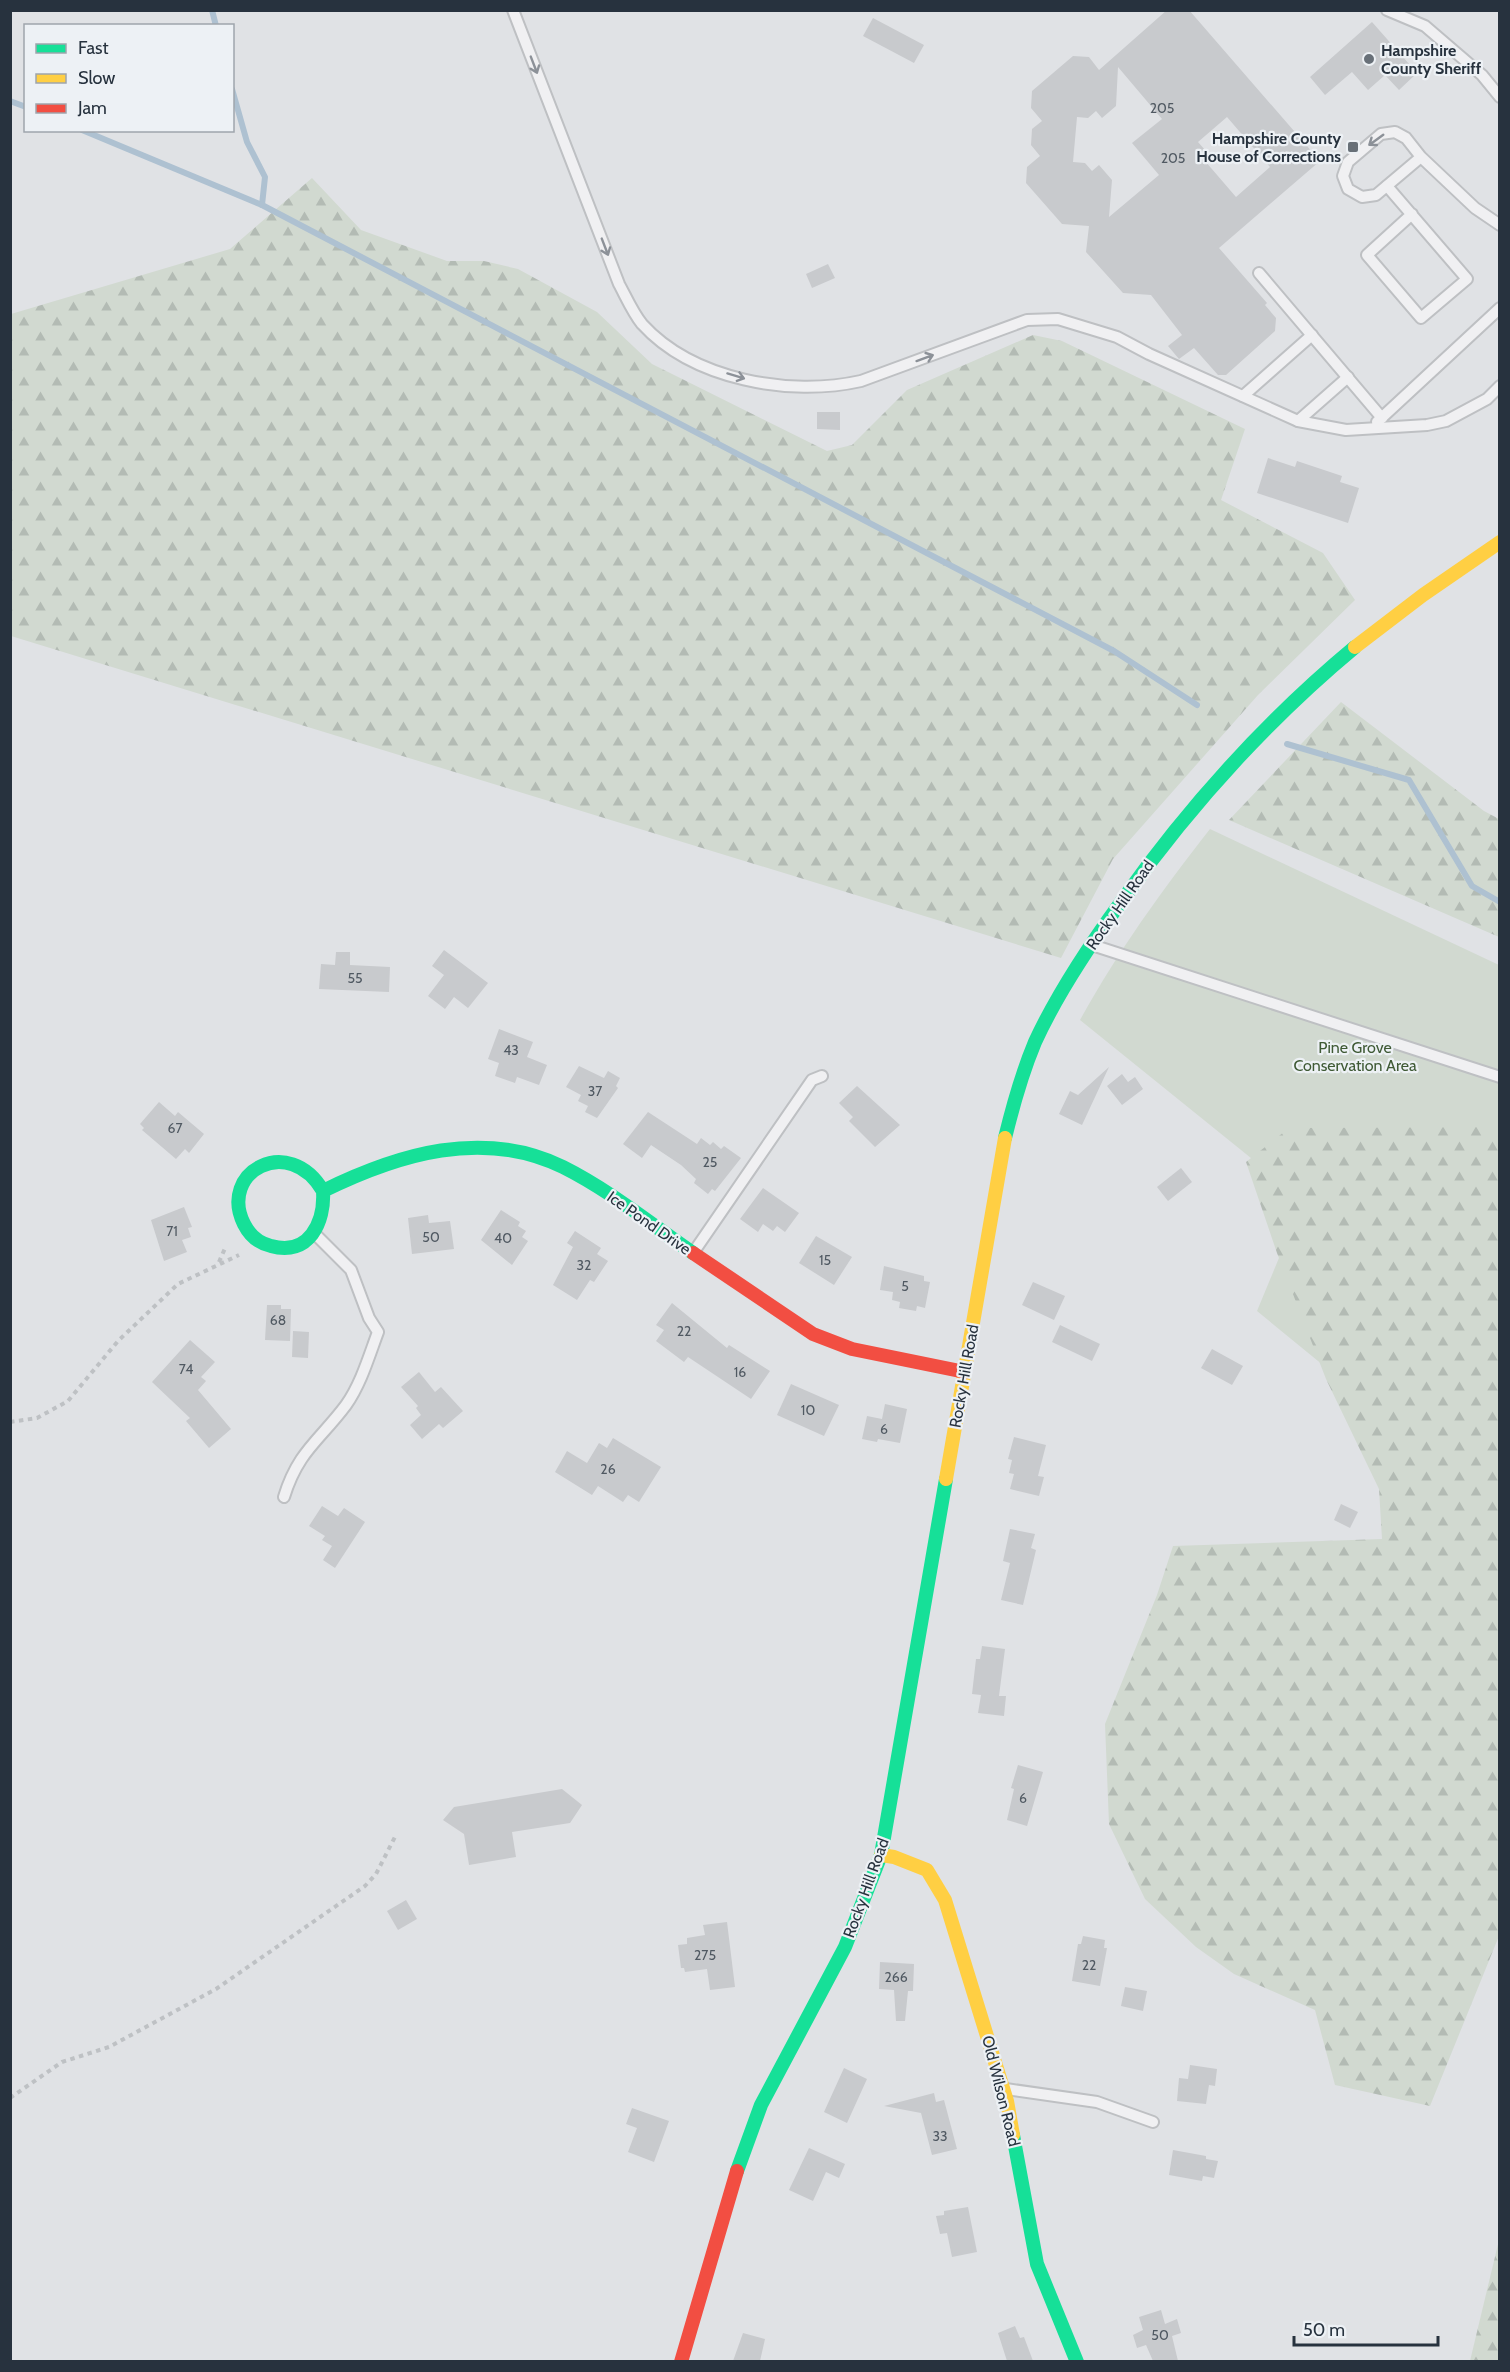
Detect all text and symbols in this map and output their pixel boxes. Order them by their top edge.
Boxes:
legend [24,24,234,132]
text: Fast [78,37,109,59]
place label: Hampshire County Sheriff [1381,41,1482,78]
marker: Hampshire County Sheriff [1362,52,1376,66]
one-way arrow [529,55,540,74]
text: Slow [78,67,115,89]
text: Jam [77,97,107,119]
house number: 205 [1150,99,1174,117]
place label: Hampshire County House of Corrections [1196,129,1341,166]
one-way arrow [1368,134,1384,146]
marker: Hampshire County House of Corrections [1346,140,1360,154]
house number: 205 [1161,149,1185,167]
one-way arrow [600,237,611,255]
one-way arrow [915,351,934,362]
one-way arrow [726,371,745,382]
street label: Rocky Hill Road [1082,857,1158,953]
house number: 55 [347,969,363,987]
park label: Pine Grove Conservation Area [1293,1038,1417,1075]
house number: 43 [503,1041,519,1059]
house number: 37 [588,1082,602,1100]
house number: 67 [168,1119,182,1137]
house number: 25 [703,1153,717,1171]
street label: Ice Pond Drive [603,1187,695,1259]
house number: 71 [166,1222,178,1240]
house number: 50 [422,1228,440,1246]
house number: 40 [494,1229,512,1247]
house number: 15 [819,1251,831,1269]
house number: 32 [577,1256,591,1274]
house number: 5 [901,1277,909,1295]
house number: 68 [270,1311,286,1329]
house number: 22 [677,1322,691,1340]
street label: Rocky Hill Road [946,1323,982,1429]
house number: 74 [179,1360,193,1378]
house number: 16 [734,1363,746,1381]
house number: 10 [801,1401,815,1419]
house number: 6 [880,1420,888,1438]
house number: 26 [600,1460,616,1478]
house number: 6 [1019,1789,1027,1807]
street label: Rocky Hill Road [839,1836,893,1940]
house number: 275 [694,1946,716,1964]
house number: 22 [1082,1956,1096,1974]
house number: 266 [884,1968,908,1986]
street label: Old Wilson Road [978,2034,1024,2148]
house number: 33 [932,2127,948,2145]
scale bar [1294,2309,1438,2347]
text: 50 m [1303,2319,1345,2341]
house number: 50 [1151,2326,1169,2344]

